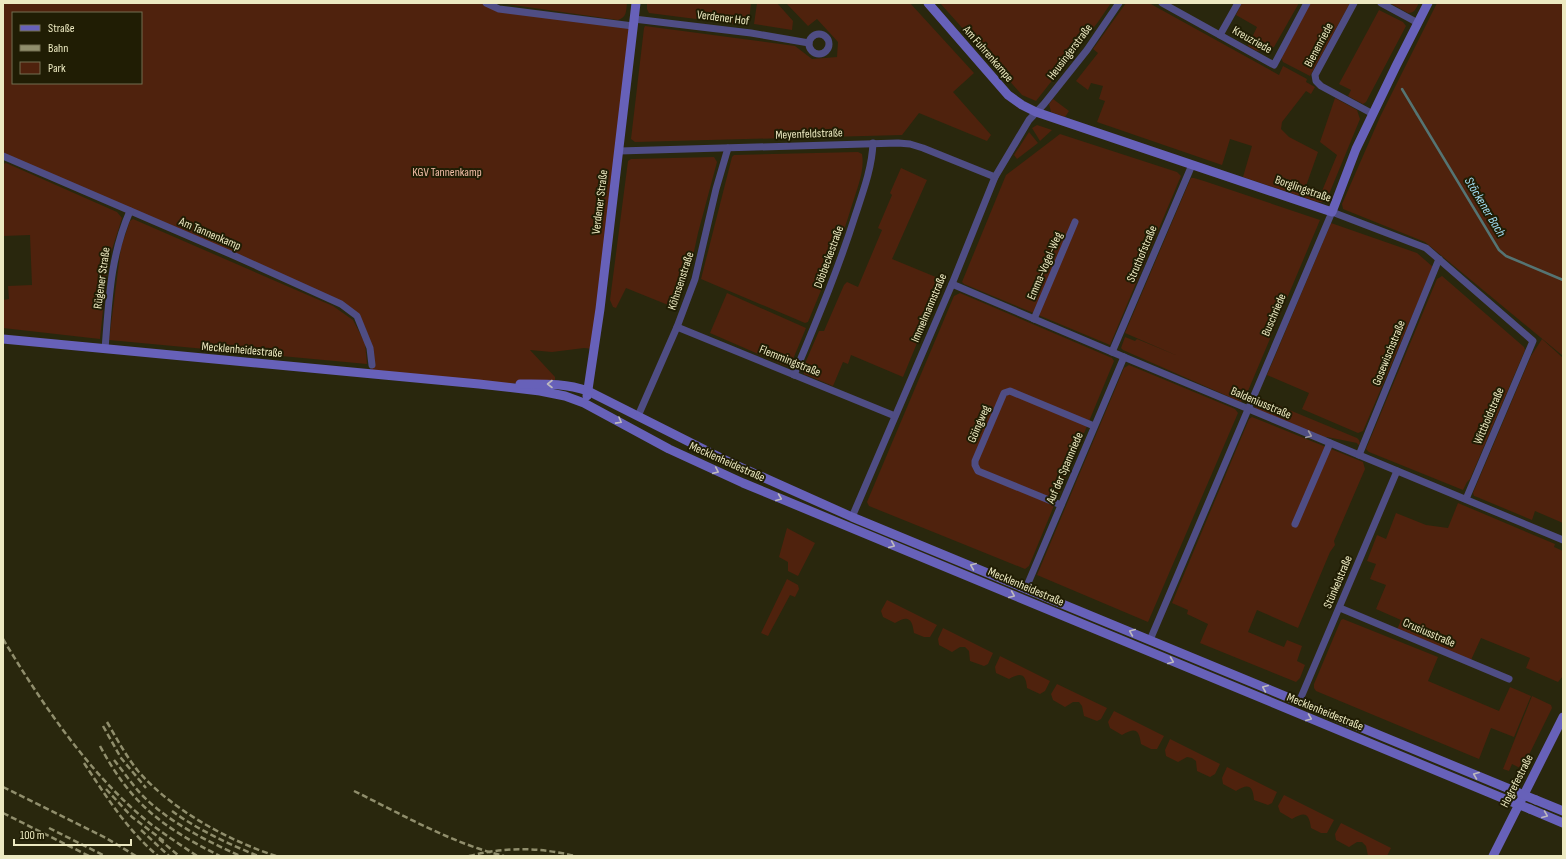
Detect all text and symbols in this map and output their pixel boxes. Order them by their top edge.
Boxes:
street label: Verdener Hof [696,7,751,29]
legend [12,12,142,84]
street label: Bienenriede [1301,20,1337,70]
text: Straße [48,21,75,36]
street label: Heusingerstraße [1044,21,1096,83]
street label: Am Fuhrenkampe [959,22,1017,85]
street label: Kreuzriede [1230,23,1275,57]
text: Bahn [48,41,68,56]
text: Park [48,61,66,76]
street label: Meyenfeldstraße [775,125,843,143]
park label: KGV Tannenkamp [412,165,482,180]
street label: Verdener Straße [589,169,611,235]
street label: Borglingstraße [1273,172,1333,206]
water label: Stöckener Bach [1461,174,1509,240]
street label: Am Tannenkamp [176,214,243,254]
street label: Struthofstraße [1123,223,1161,285]
street label: Döbbeckestraße [811,224,847,290]
street label: Emma-Vogel-Weg [1024,230,1066,302]
street label: Rügener Straße [90,246,114,310]
street label: Köhnsenstraße [665,250,698,312]
street label: Immelmannstraße [908,271,950,345]
street label: Buschriede [1258,291,1290,339]
street label: Gosewischstraße [1369,318,1409,388]
street label: Mecklenheidestraße [201,339,283,361]
street label: Flemmingstraße [757,342,823,380]
one-way arrow [547,380,553,388]
street label: Baldeniusstraße [1228,384,1294,423]
street label: Wittboldstraße [1470,385,1508,447]
street label: Göingweg [964,403,994,445]
one-way arrow [615,417,622,424]
street label: Auf der Spannriede [1043,430,1087,507]
one-way arrow [1306,430,1313,438]
street label: Mecklenheidestraße [687,439,767,485]
one-way arrow [712,466,719,474]
one-way arrow [774,493,782,501]
one-way arrow [888,540,896,548]
street label: Stünkelstraße [1320,553,1356,611]
one-way arrow [970,563,977,571]
street label: Mecklenheidestraße [986,564,1066,610]
one-way arrow [1009,590,1016,598]
street label: Crusiusstraße [1400,615,1458,651]
one-way arrow [1129,629,1136,637]
one-way arrow [1167,656,1175,664]
one-way arrow [1262,684,1269,692]
street label: Mecklenheidestraße [1285,690,1366,734]
one-way arrow [1304,713,1312,721]
street label: Hogrefestraße [1497,752,1537,810]
one-way arrow [1472,771,1479,779]
one-way arrow [1541,811,1548,819]
scale bar [14,821,131,847]
text: 100 m [20,828,45,843]

